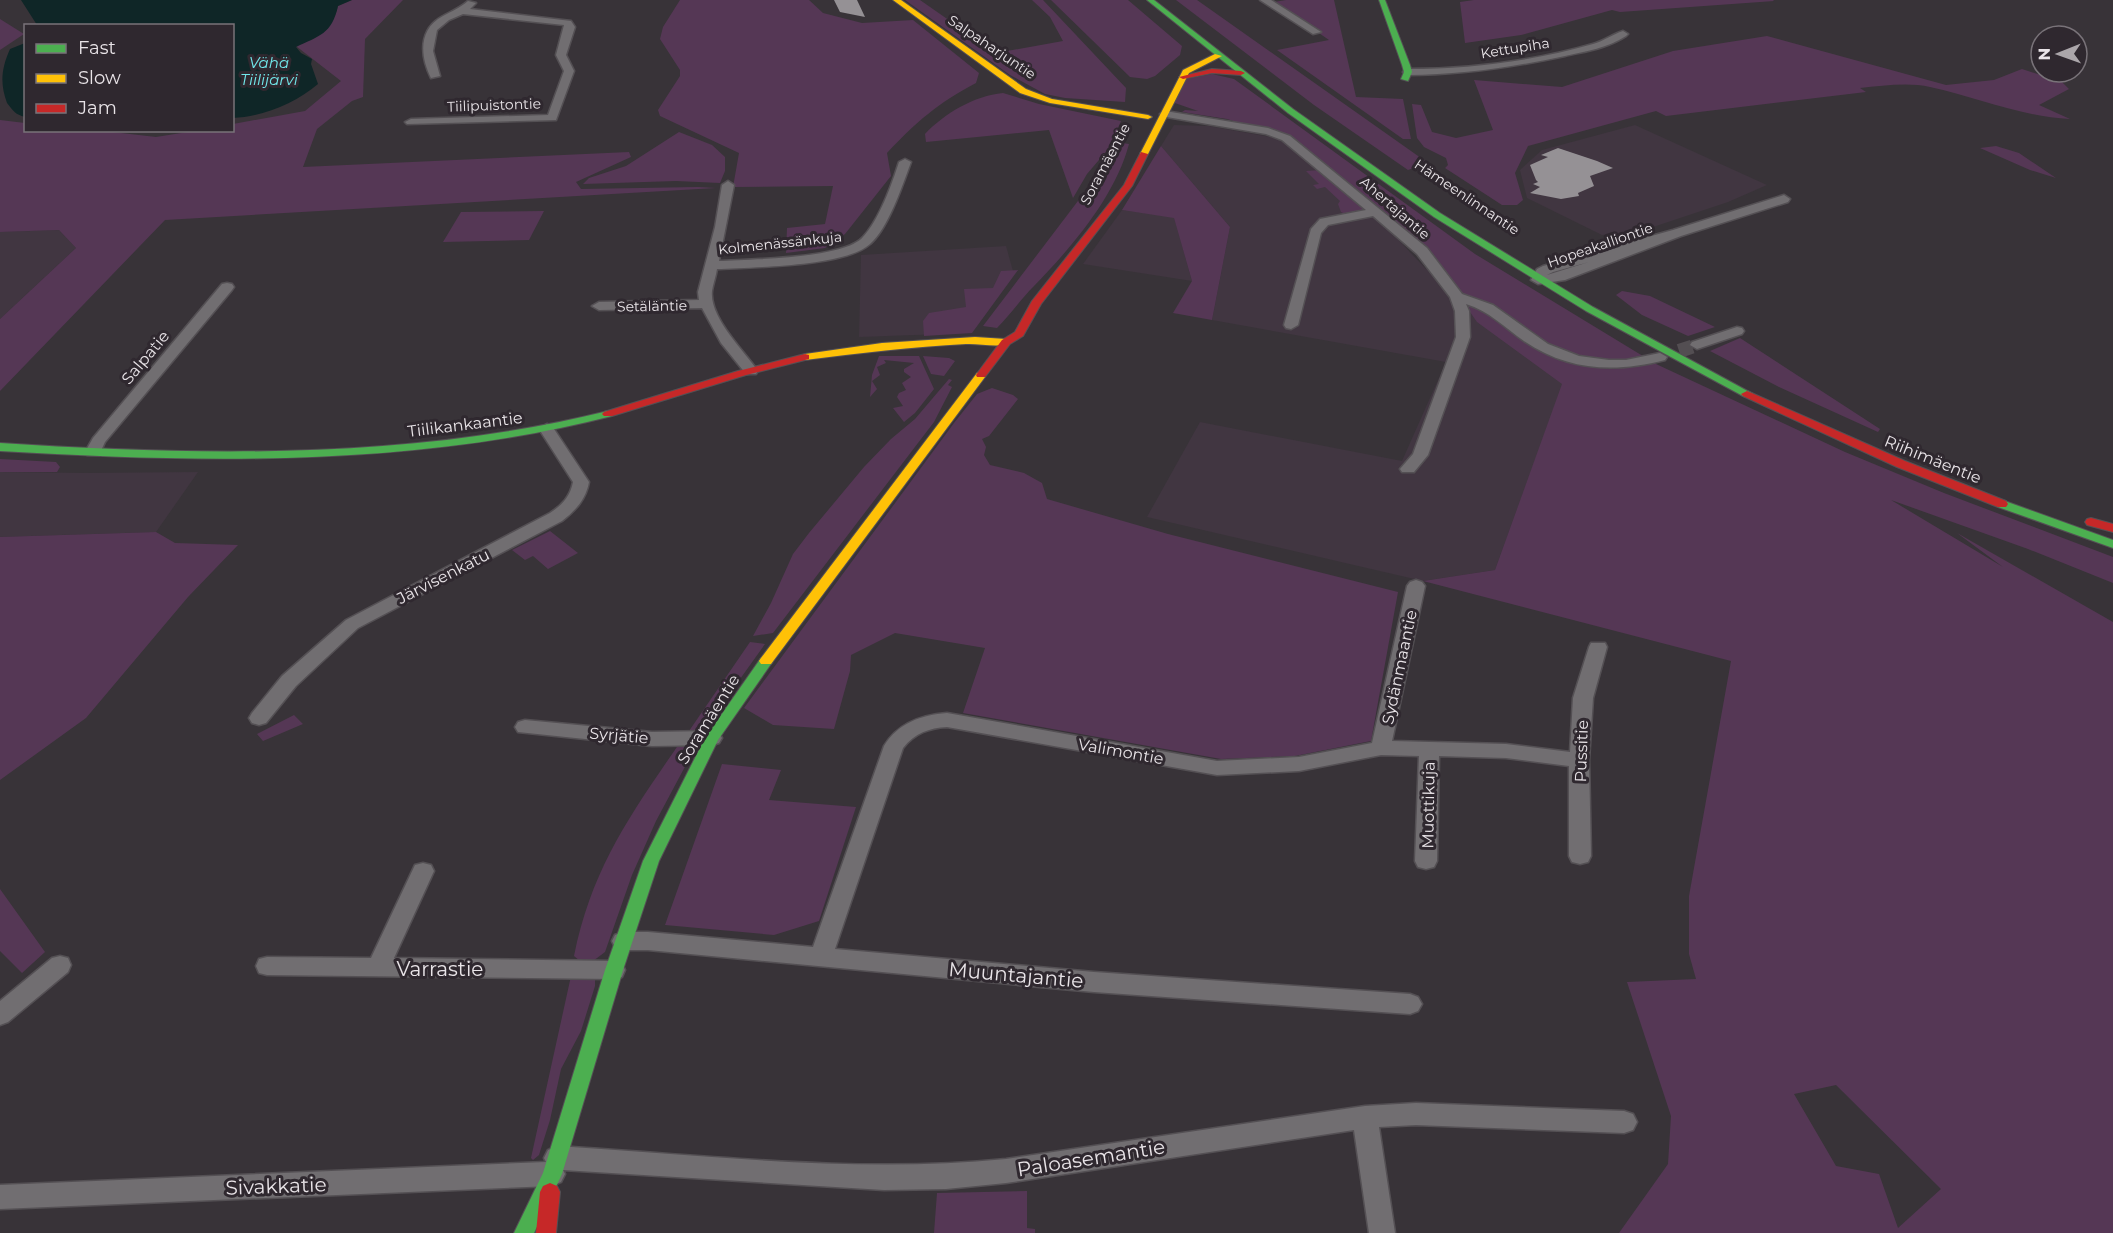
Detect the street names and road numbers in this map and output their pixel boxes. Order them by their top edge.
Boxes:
street label: Salpaharjuntie [945,11,1039,83]
street label: Kettupiha [1479,34,1551,62]
street label: Tiilipuistontie [447,94,541,116]
street label: Soramäentie [1076,120,1134,208]
street label: Hämeenlinnantie [1411,155,1523,239]
street label: Ahertajantie [1356,173,1434,243]
street label: Hopeakalliontie [1545,219,1655,271]
street label: Kolmenässänkuja [717,228,843,258]
street label: Setäläntie [617,296,687,316]
street label: Salpatie [117,327,173,388]
street label: Tiilikankaantie [407,408,524,441]
street label: Riihimäentie [1882,431,1984,487]
street label: Järvisenkatu [393,545,493,608]
street label: Sydänmaantie [1378,608,1421,726]
street label: Soramäentie [673,671,744,768]
street label: Pussitie [1571,719,1592,783]
street label: Syrjätie [589,723,649,748]
street label: Valimontie [1077,735,1165,768]
street label: Muottikuja [1418,761,1439,849]
street label: Varrastie [397,957,483,981]
street label: Muuntajantie [948,957,1084,993]
street label: Paloasemantie [1015,1134,1167,1182]
street label: Sivakkatie [225,1172,327,1200]

